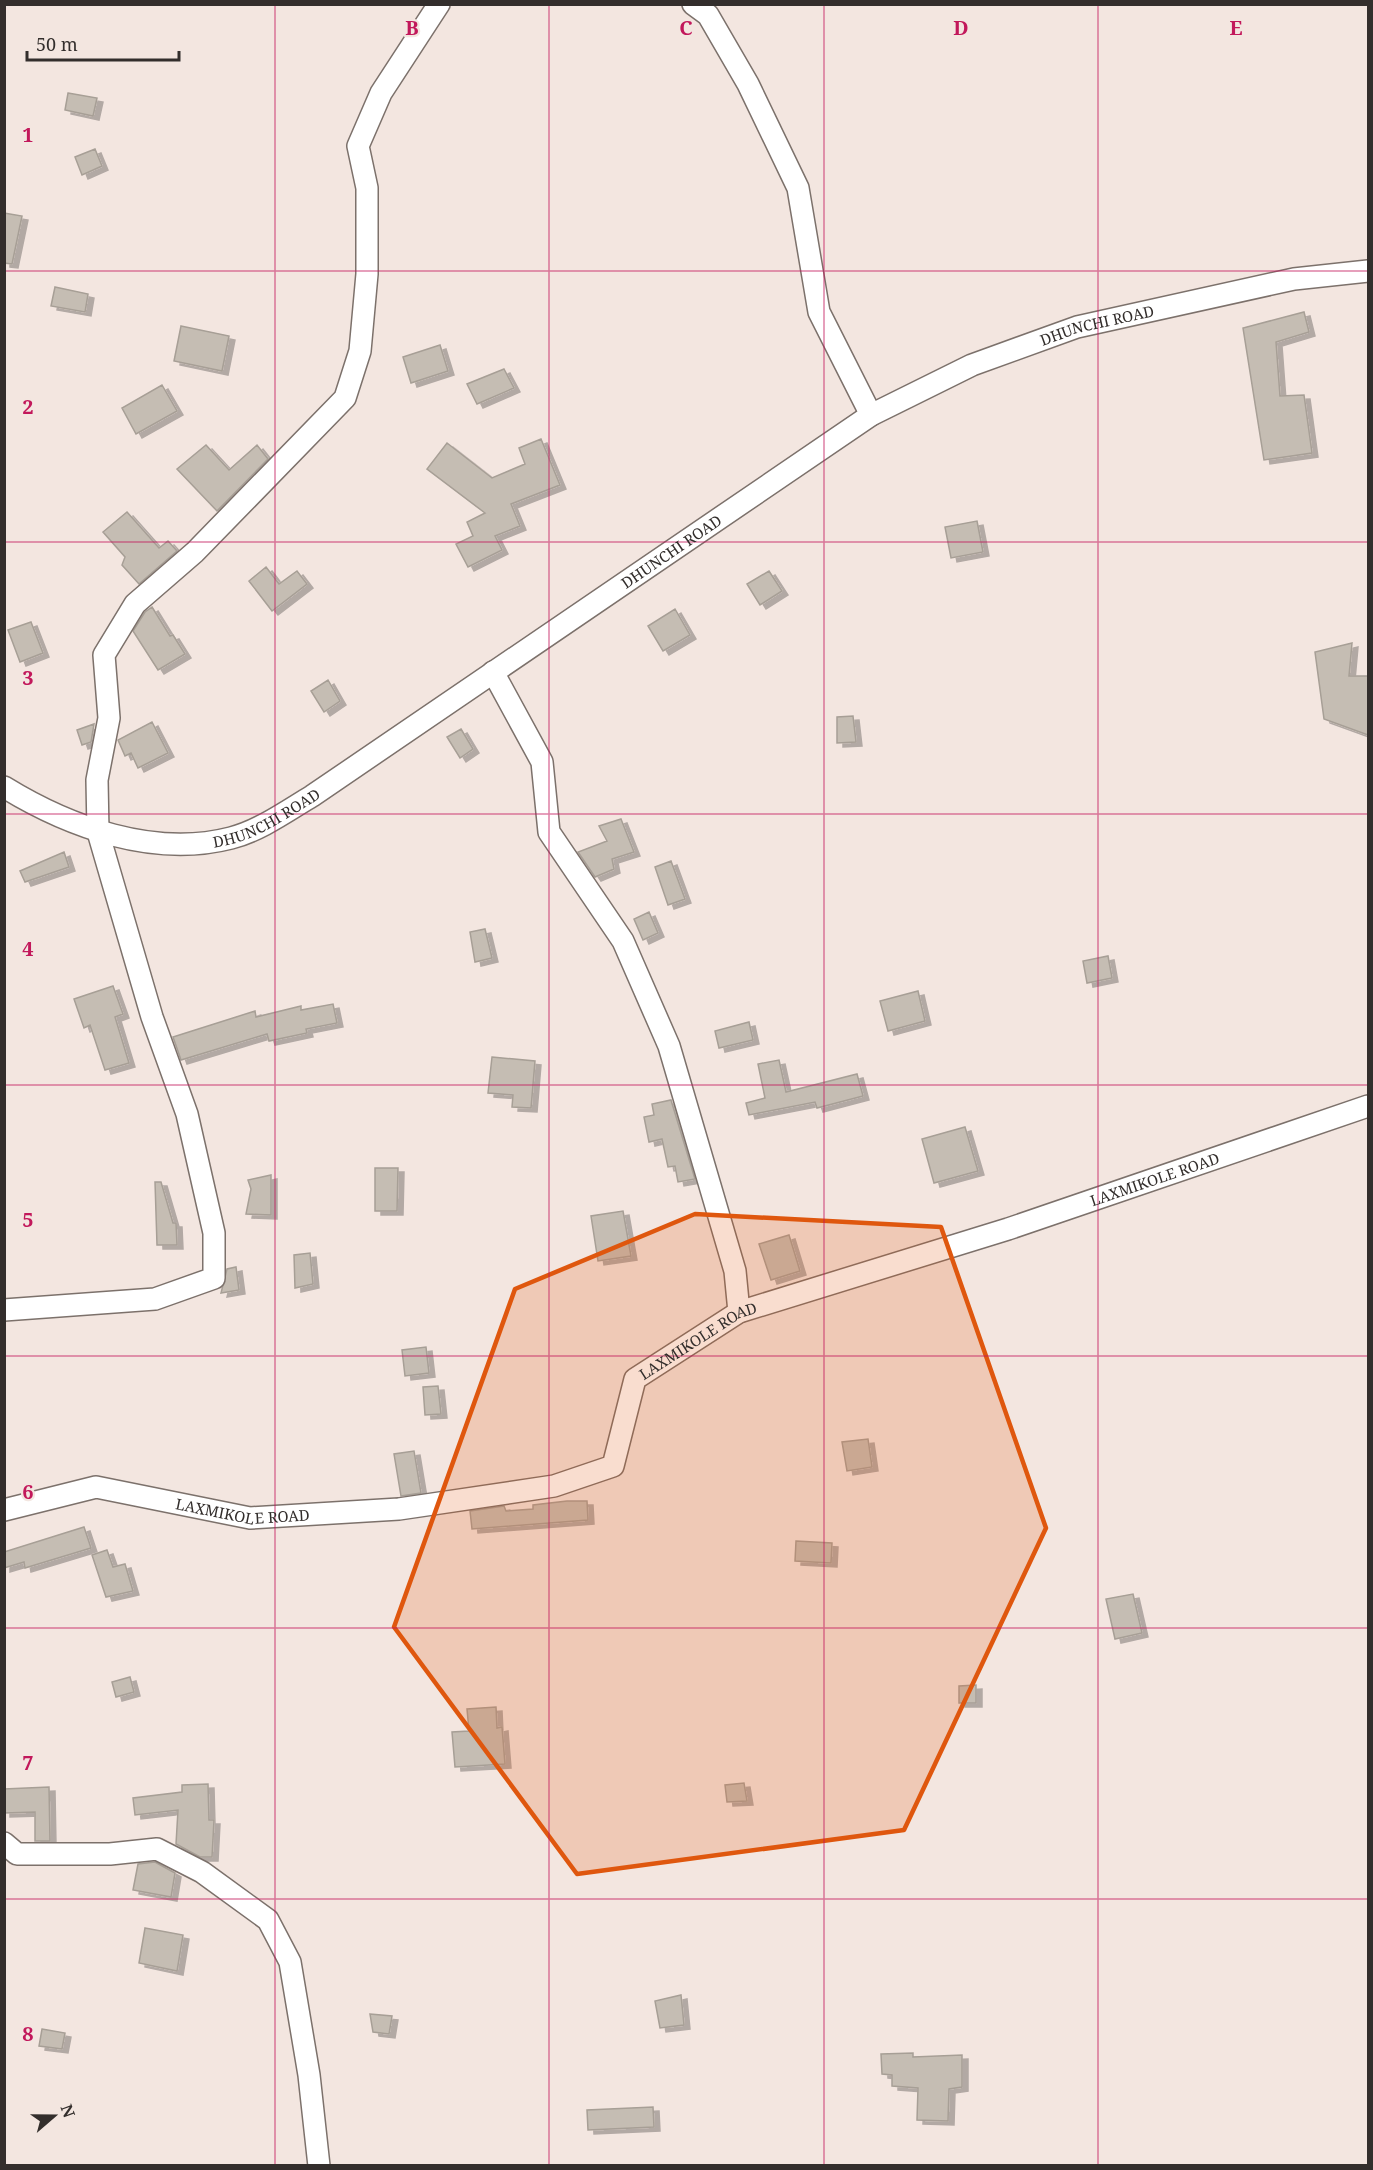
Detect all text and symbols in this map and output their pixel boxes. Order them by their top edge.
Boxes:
text: B [405,14,419,41]
text: C [679,14,693,41]
text: D [953,14,969,41]
text: E [1229,14,1243,41]
scale bar [27,24,178,62]
text: 50 m [36,32,78,56]
text: 1 [22,121,34,148]
street label: DHUNCHI ROAD [1037,300,1156,350]
text: 2 [22,393,34,420]
street label: DHUNCHI ROAD [617,510,725,593]
text: 3 [22,664,34,691]
street label: DHUNCHI ROAD [211,784,324,852]
text: 4 [22,935,34,962]
street label: LAXMIKOLE ROAD [1087,1148,1222,1210]
text: 5 [22,1206,34,1233]
street label: LAXMIKOLE ROAD [635,1297,759,1384]
text: 6 [22,1478,34,1505]
street label: LAXMIKOLE ROAD [174,1493,310,1529]
text: 7 [22,1749,34,1776]
text: 8 [22,2020,34,2047]
north arrow [24,2086,84,2146]
text: N [56,2101,81,2121]

